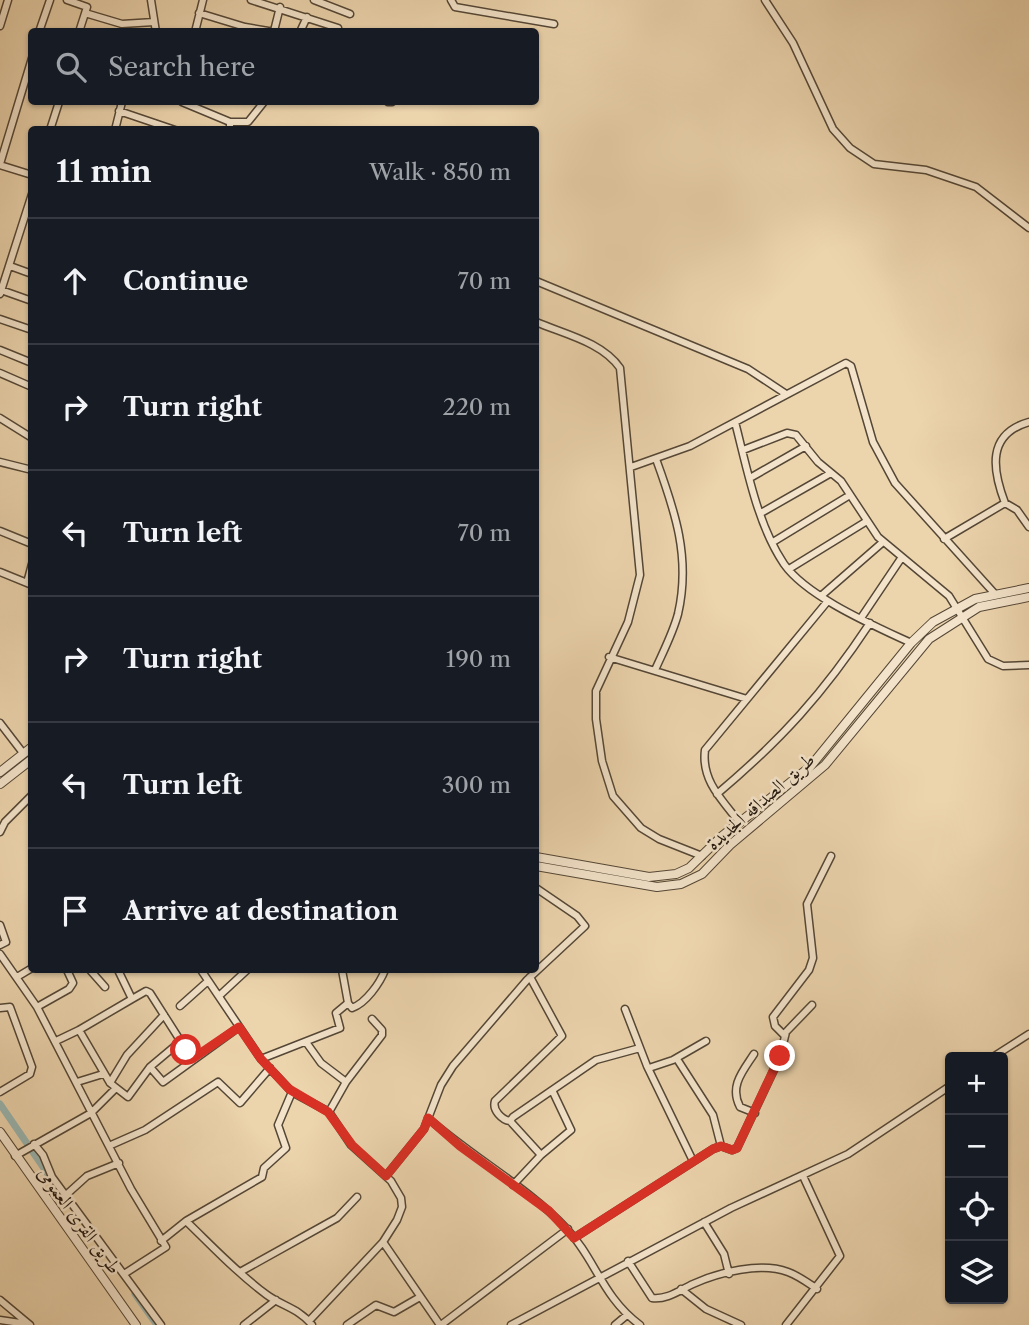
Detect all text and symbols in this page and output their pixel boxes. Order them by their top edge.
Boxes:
search box [28,28,539,105]
icon: search [52,48,90,86]
text: Search here [108,51,255,83]
text: 11 min [56,153,152,190]
text: Walk · 850 m [369,158,511,186]
icon: ahead [56,262,94,300]
text: Continue [123,265,248,297]
text: 70 m [458,267,511,295]
icon: right [56,388,94,426]
text: Turn right [123,391,262,423]
text: 220 m [442,393,511,421]
icon: left [56,514,94,552]
text: Turn left [123,517,242,549]
text: 70 m [458,519,511,547]
icon: right [56,640,94,678]
text: Turn right [123,643,262,675]
text: 190 m [446,645,511,673]
street label: طريق الصداقه الجديدة [701,748,820,856]
icon: left [56,766,94,804]
text: Turn left [123,769,242,801]
text: 300 m [442,771,511,799]
icon: arrive [56,892,94,930]
text: Arrive at destination [123,895,398,927]
route start [170,1034,201,1065]
route end [764,1040,795,1071]
map controls [945,1052,1008,1304]
button: + [945,1052,1008,1115]
button: − [945,1115,1008,1178]
street label: طريق القرى العمومى [32,1162,126,1279]
button: locate [945,1178,1008,1241]
button: layers [945,1241,1008,1304]

